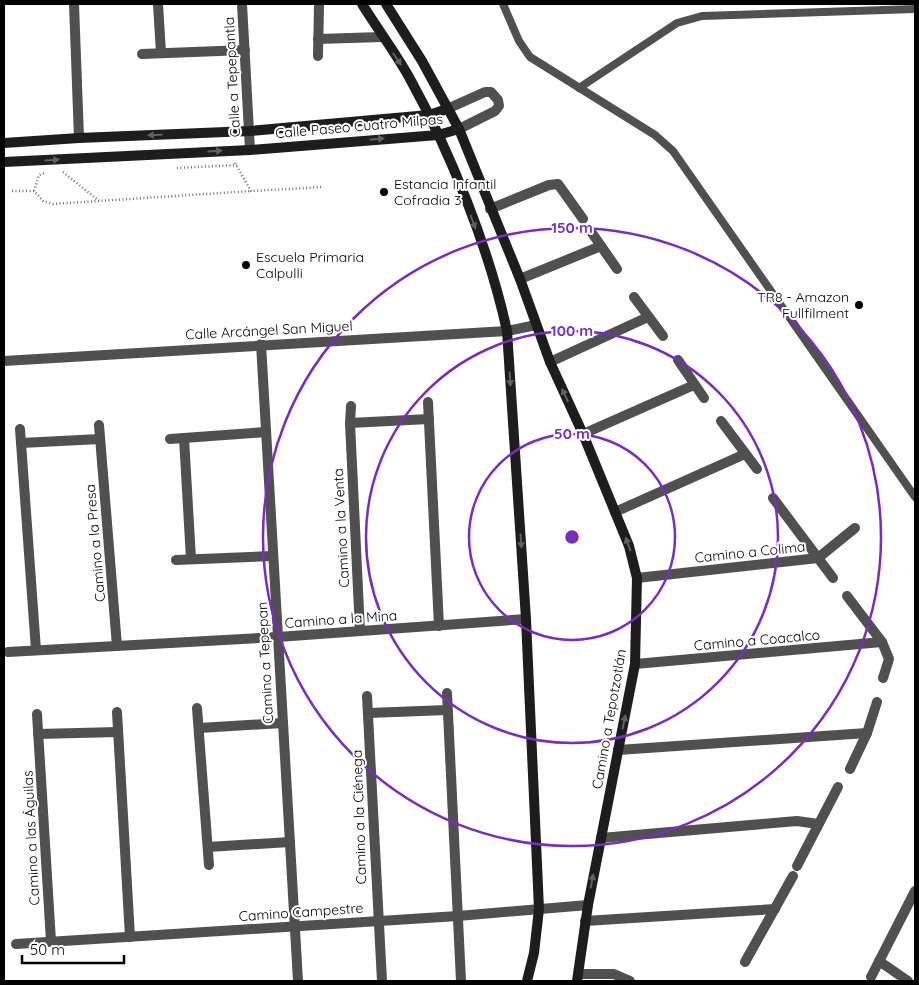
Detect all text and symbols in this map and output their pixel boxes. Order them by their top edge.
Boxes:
street label: Calle a Tepepantla [220,16,244,138]
one-way arrow [393,53,402,66]
street label: Calle Paseo Cuatro Milpas [274,110,444,142]
one-way arrow [147,131,163,139]
one-way arrow [369,135,385,143]
one-way arrow [207,147,223,155]
one-way arrow [45,155,61,163]
place label: Estancia Infantil Cofradia 3 [394,175,497,209]
marker: Estancia Infantil Cofradia 3 [378,186,390,198]
one-way arrow [469,215,477,230]
text: 150 m [551,218,593,237]
place label: Escuela Primaria Calpulli [256,248,364,282]
marker: Escuela Primaria Calpulli [240,259,252,271]
place label: TR8 - Amazon Fullfilment [757,288,849,322]
marker: TR8 - Amazon Fullfilment [853,299,865,311]
street label: Calle Arcángel San Miguel [185,317,353,343]
text: 100 m [551,321,593,340]
one-way arrow [507,371,515,387]
one-way arrow [561,388,569,402]
text: 50 m [554,424,590,443]
street label: Camino a la Venta [329,468,353,588]
street label: Camino a la Presa [81,483,109,603]
centre of rings [563,528,581,546]
one-way arrow [517,534,525,550]
one-way arrow [624,537,631,552]
street label: Camino a Colima [694,537,806,567]
street label: Camino a Tepepan [253,602,277,724]
street label: Camino a la Mina [284,606,398,632]
street label: Camino a Coacalco [693,626,821,654]
street label: Camino a Tepotzotlán [588,648,630,790]
one-way arrow [620,713,628,729]
street label: Camino a la Ciénega [348,749,370,885]
street label: Camino a las Águilas [18,770,44,906]
one-way arrow [589,873,597,889]
street label: Camino Campestre [238,899,364,925]
scale bar [22,932,125,964]
text: 50 m [30,940,65,959]

